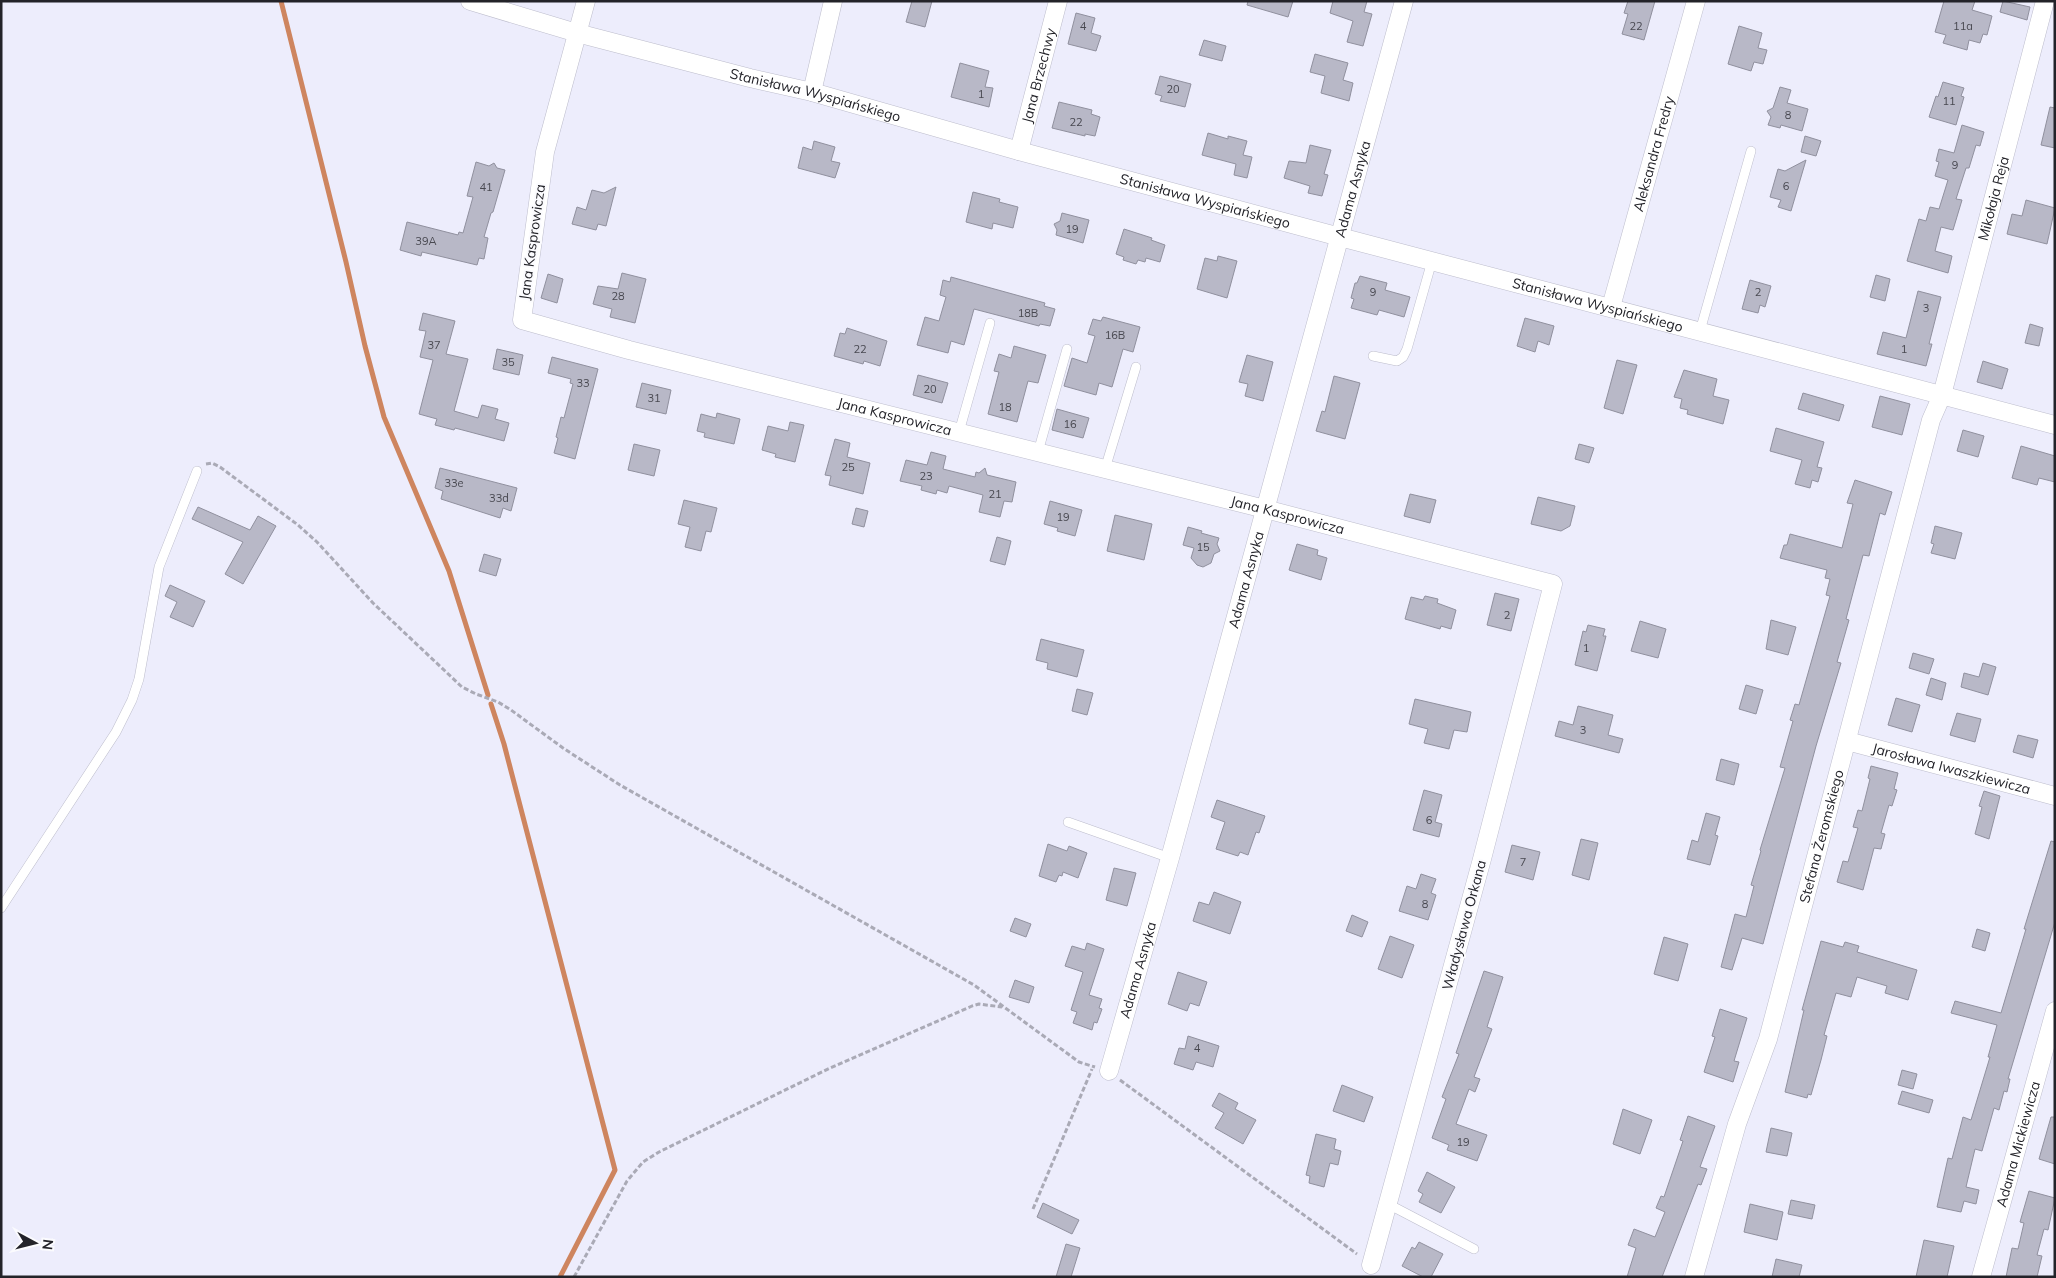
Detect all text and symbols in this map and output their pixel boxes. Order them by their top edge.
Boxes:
house number: 4 [1080,19,1087,33]
house number: 22 [1629,19,1643,33]
house number: 11a [1953,19,1973,33]
street label: Jana Brzechwy [1018,25,1060,125]
street label: Stanisława Wyspiańskiego [728,64,903,126]
house number: 20 [1166,82,1180,96]
house number: 1 [978,87,984,101]
street label: Aleksandra Fredry [1629,93,1678,214]
house number: 11 [1942,94,1956,108]
house number: 8 [1785,108,1792,122]
house number: 22 [1069,115,1083,129]
street label: Adama Asnyka [1331,139,1374,240]
street label: Mikołaja Reja [1974,154,2013,243]
house number: 9 [1952,158,1958,172]
street label: Stanisława Wyspiańskiego [1118,169,1292,232]
house number: 6 [1783,179,1790,193]
house number: 41 [479,180,493,194]
street label: Jana Kasprowicza [515,183,549,301]
house number: 19 [1065,222,1079,236]
house number: 39A [415,234,437,248]
street label: Stanisława Wyspiańskiego [1510,274,1685,336]
house number: 9 [1370,285,1376,299]
house number: 2 [1755,285,1762,299]
house number: 28 [611,289,625,303]
house number: 3 [1923,301,1929,315]
house number: 18B [1018,306,1038,320]
house number: 16B [1105,328,1125,342]
house number: 37 [427,338,441,352]
house number: 22 [853,342,867,356]
house number: 1 [1901,342,1907,356]
house number: 35 [501,355,515,369]
house number: 33 [576,376,590,390]
house number: 20 [923,382,937,396]
house number: 31 [647,391,661,405]
street label: Jana Kasprowicza [836,394,954,439]
house number: 18 [998,400,1012,414]
house number: 16 [1063,417,1077,431]
house number: 25 [841,460,855,474]
house number: 23 [919,469,933,483]
house number: 33e [444,476,464,490]
house number: 21 [988,487,1002,501]
house number: 33d [489,491,509,505]
street label: Jana Kasprowicza [1229,492,1346,538]
house number: 19 [1056,510,1070,524]
street label: Adama Asnyka [1224,529,1268,630]
house number: 15 [1196,540,1210,554]
house number: 2 [1504,608,1511,622]
house number: 1 [1583,641,1589,655]
house number: 3 [1580,723,1586,737]
street label: Jarosława Iwaszkiewicza [1870,739,2033,798]
street label: Stefana Żeromskiego [1795,768,1848,905]
house number: 6 [1426,813,1433,827]
house number: 7 [1520,855,1526,869]
street label: Władysława Orkana [1438,858,1490,992]
house number: 8 [1422,897,1429,911]
street label: Adama Asnyka [1116,920,1160,1020]
house number: 4 [1194,1041,1201,1055]
street label: Adama Mickiewicza [1992,1079,2044,1209]
house number: 19 [1456,1135,1470,1149]
north arrow [10,1218,60,1268]
text: N [38,1238,57,1251]

